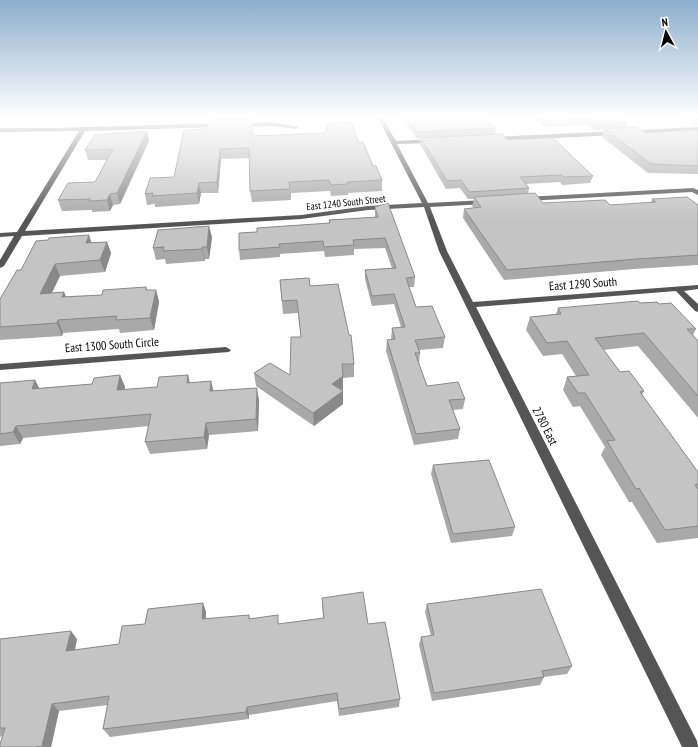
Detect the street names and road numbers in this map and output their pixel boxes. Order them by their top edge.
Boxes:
street label: East 1240 South Street [306,192,387,213]
street label: East 1290 South [548,274,617,293]
street label: East 1300 South Circle [65,334,159,355]
street label: 2780 East [529,404,562,448]

